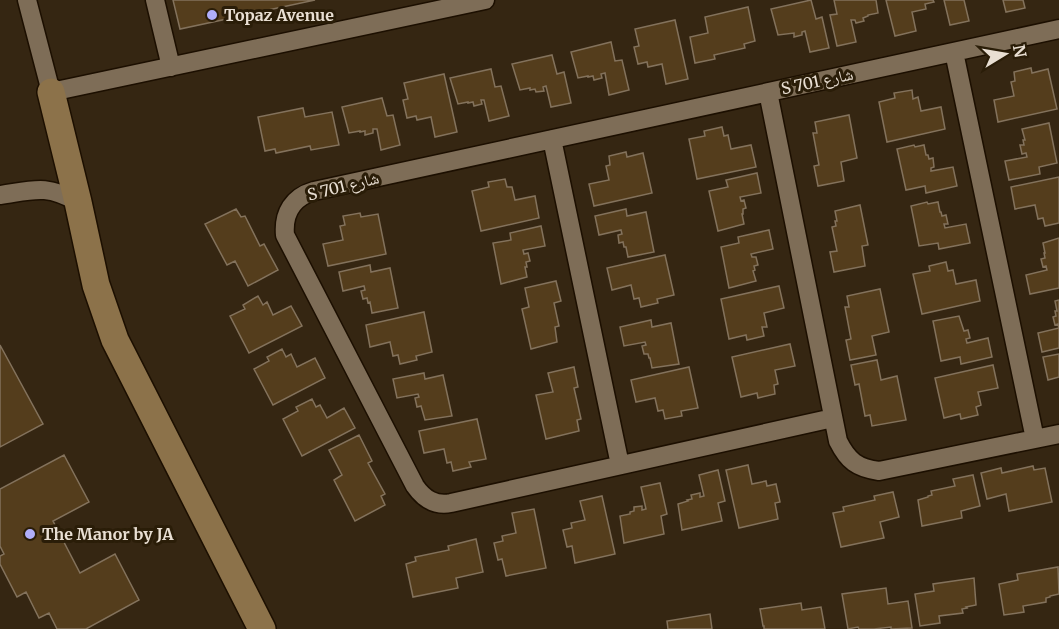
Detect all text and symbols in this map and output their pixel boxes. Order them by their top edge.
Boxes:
place label: Topaz Avenue [224,5,334,25]
marker: Topaz Avenue [205,8,219,22]
north arrow [975,24,1035,84]
text: N [1009,43,1031,60]
street label: S 701 شارع [779,64,855,99]
street label: S 701 شارع [305,167,381,206]
place label: The Manor by JA [42,524,174,544]
marker: The Manor by JA [23,527,37,541]

